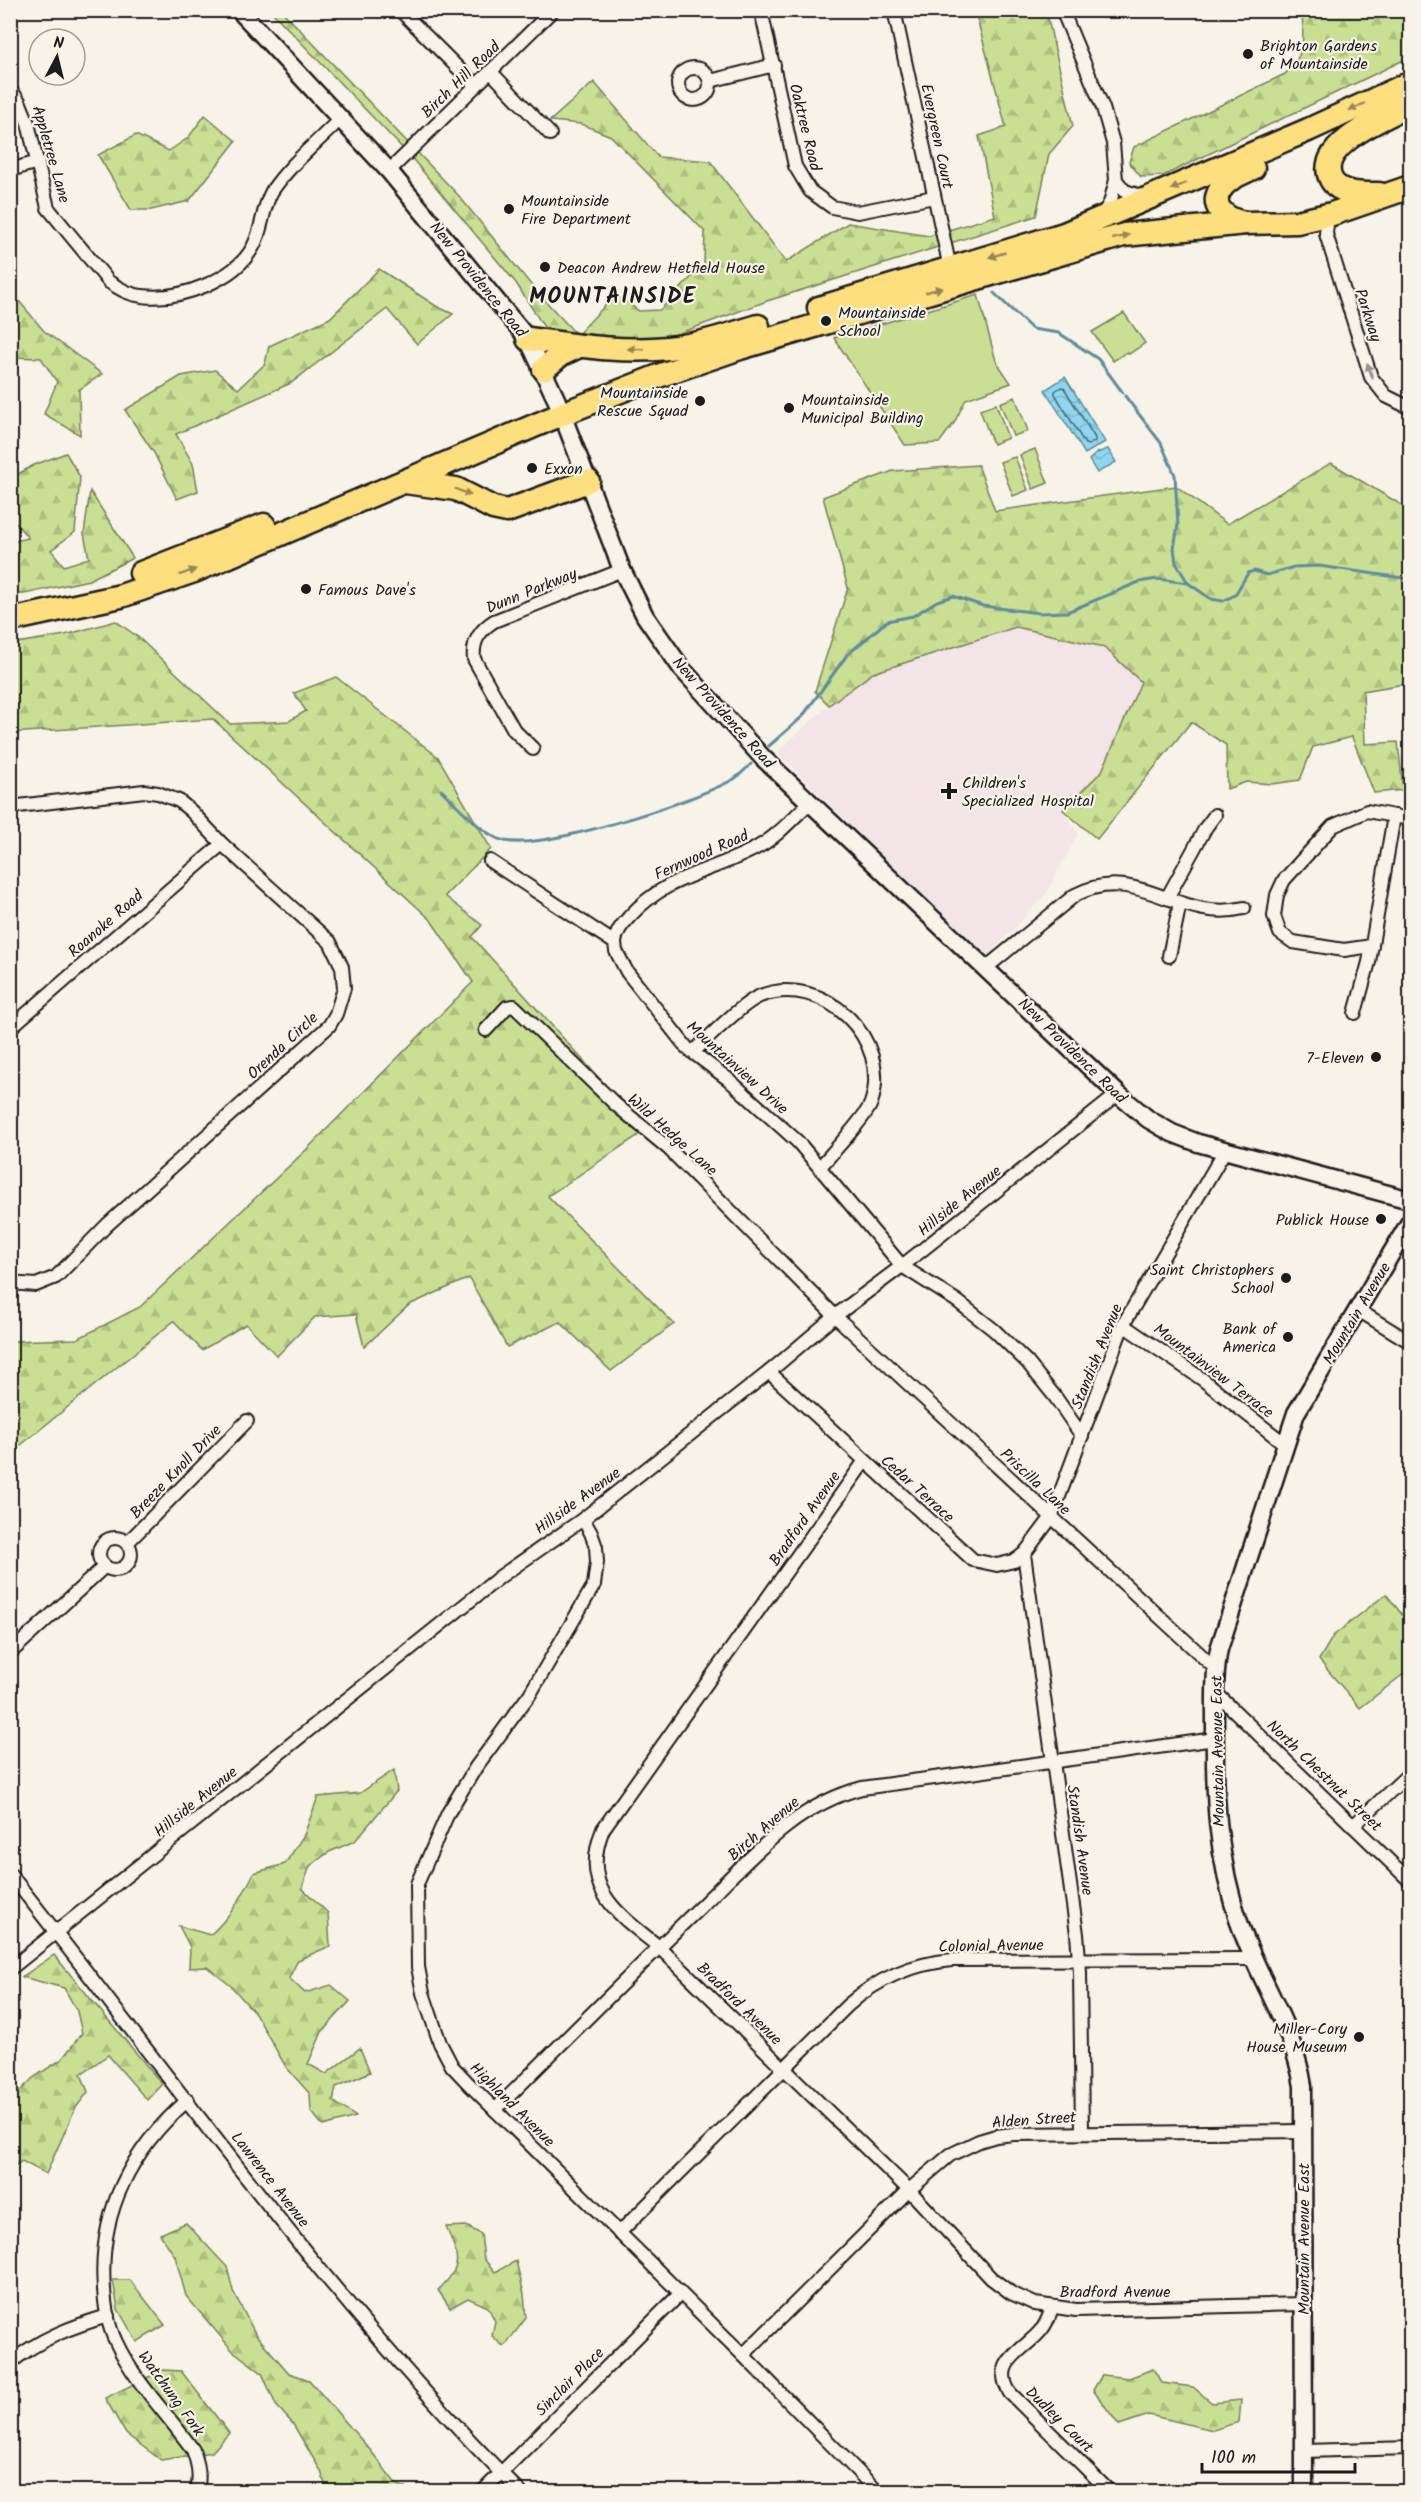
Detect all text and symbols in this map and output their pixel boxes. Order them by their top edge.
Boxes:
north arrow [27,27,87,87]
text: N [52,31,65,57]
place label: Brighton Gardens of Mountainside [1260,34,1377,77]
street label: Birch Hill Road [416,35,507,125]
marker: Brighton Gardens of Mountainside [1241,47,1255,61]
street label: Oaktree Road [782,81,828,175]
street label: Evergreen Court [913,81,960,192]
street label: Appletree Lane [25,103,76,206]
one-way arrow [1349,103,1366,112]
one-way arrow [1170,182,1188,191]
place label: Mountainside Fire Department [521,189,632,232]
marker: Mountainside Fire Department [502,202,516,216]
street label: New Providence Road [423,216,533,344]
one-way arrow [1112,231,1130,241]
one-way arrow [988,251,1006,260]
place label: Deacon Andrew Hetfield House [557,256,765,281]
marker: Deacon Andrew Hetfield House [538,260,552,274]
district label: MOUNTAINSIDE [529,280,697,315]
one-way arrow [925,285,943,294]
street label: Parkway [1347,286,1388,346]
place label: Mountainside School [838,301,926,344]
marker: Mountainside School [819,314,833,328]
one-way arrow [626,344,645,353]
one-way arrow [1364,362,1374,380]
place label: Mountainside Rescue Squad [597,381,689,424]
place label: Mountainside Municipal Building [801,388,924,431]
marker: Mountainside Rescue Squad [693,394,707,408]
marker: Mountainside Municipal Building [782,401,796,415]
place label: Exxon [544,457,583,482]
marker: Exxon [525,461,539,475]
one-way arrow [454,487,472,497]
street label: Dunn Parkway [482,562,581,621]
one-way arrow [180,567,198,577]
place label: Famous Dave's [318,578,416,603]
marker: Famous Dave's [299,582,313,596]
street label: New Providence Road [666,651,781,775]
place label: Children's Specialized Hospital [962,771,1094,814]
marker: Children's Specialized Hospital [940,782,958,800]
street label: Fernwood Road [650,823,754,887]
street label: Roanoke Road [63,884,150,964]
street label: New Providence Road [1012,992,1133,1111]
street label: Orenda Circle [242,1006,324,1086]
street label: Mountainview Drive [680,1015,794,1121]
place label: 7-Eleven [1306,1046,1364,1071]
marker: 7-Eleven [1369,1050,1383,1064]
street label: Wild Hedge Lane [621,1088,723,1182]
street label: Hillside Avenue [913,1159,1007,1243]
place label: Publick House [1276,1208,1369,1233]
marker: Publick House [1374,1212,1388,1226]
place label: Saint Christophers School [1150,1258,1274,1301]
street label: Mountain Avenue [1317,1258,1398,1370]
marker: Saint Christophers School [1279,1271,1293,1285]
street label: Standish Avenue [1065,1300,1130,1413]
place label: Bank of America [1223,1317,1278,1360]
street label: Mountainview Terrace [1148,1318,1279,1425]
marker: Bank of America [1281,1330,1295,1344]
street label: Breeze Knoll Drive [124,1419,228,1525]
street label: Priscilla Lane [994,1443,1076,1522]
street label: Cedar Terrace [874,1449,960,1529]
street label: Hillside Avenue [529,1461,626,1541]
street label: Bradford Avenue [763,1466,847,1572]
street label: Mountain Avenue East [1205,1674,1232,1827]
street label: North Chestnut Street [1260,1714,1388,1839]
street label: Hillside Avenue [149,1760,243,1844]
street label: Standish Avenue [1059,1783,1100,1897]
street label: Birch Avenue [722,1791,806,1868]
street label: Colonial Avenue [938,1933,1044,1960]
street label: Bradford Avenue [690,1957,788,2052]
place label: Miller-Cory House Museum [1246,2017,1347,2060]
marker: Miller-Cory House Museum [1352,2030,1366,2044]
street label: Highland Avenue [463,2057,560,2154]
street label: Alden Street [991,2105,1078,2136]
street label: Lawrence Avenue [224,2127,315,2233]
street label: Mountain Avenue East [1292,2162,1317,2315]
street label: Bradford Avenue [1059,2280,1171,2305]
street label: Sinclair Place [530,2342,610,2422]
street label: Watchung Fork [131,2346,211,2442]
street label: Dudley Court [1019,2381,1100,2460]
scale bar [1202,2436,1355,2474]
text: 100 m [1211,2444,1256,2473]

